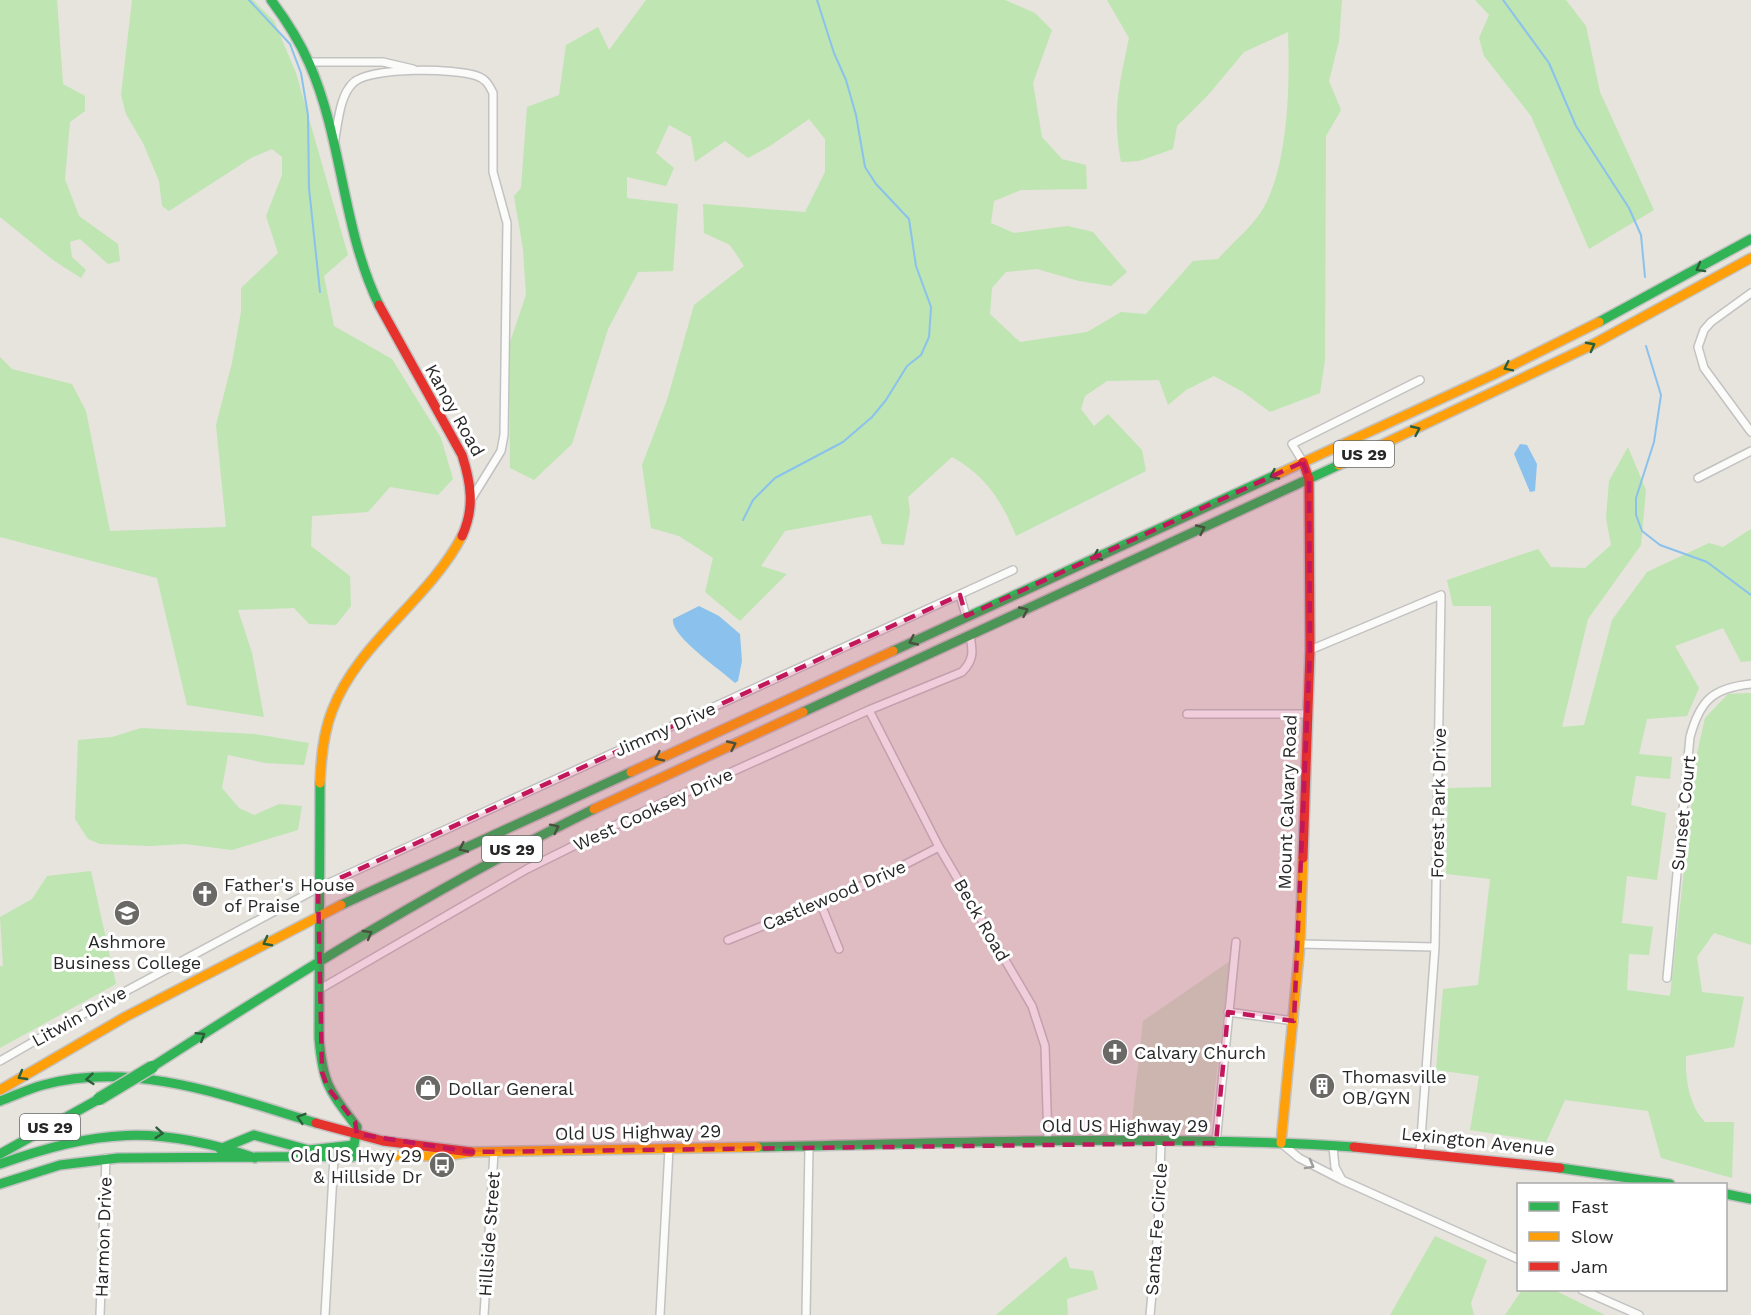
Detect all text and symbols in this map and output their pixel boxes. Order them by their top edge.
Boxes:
one-way arrow [1696,261,1706,272]
one-way arrow [1585,341,1596,353]
street label: Kanoy Road [421,360,489,460]
one-way arrow [1504,360,1515,371]
one-way arrow [1409,426,1420,438]
road number: US 29 [1334,441,1394,467]
one-way arrow [1270,468,1281,480]
one-way arrow [1194,525,1205,537]
one-way arrow [1092,549,1103,561]
one-way arrow [1017,607,1028,619]
one-way arrow [908,633,919,645]
street label: Jimmy Drive [611,697,719,761]
street label: Mount Calvary Road [1273,714,1301,890]
street label: Forest Park Drive [1426,728,1450,878]
one-way arrow [725,740,736,752]
one-way arrow [655,750,666,762]
street label: Sunset Court [1667,754,1700,872]
street label: West Cooksey Drive [570,763,736,855]
one-way arrow [549,823,560,835]
road number: US 29 [482,836,542,862]
one-way arrow [459,841,470,853]
street label: Castlewood Drive [759,855,909,935]
place label: Father's House of Praise [224,874,355,916]
street label: Beck Road [950,875,1014,965]
church icon: Father's House of Praise [190,879,220,909]
school or university icon: Ashmore Business College [112,898,142,928]
one-way arrow [361,930,372,942]
place label: Ashmore Business College [53,931,201,973]
one-way arrow [262,935,273,946]
street label: Litwin Drive [28,981,130,1051]
one-way arrow [195,1031,205,1043]
church icon: Calvary Church [1100,1037,1130,1067]
place label: Calvary Church [1134,1042,1266,1063]
place label: Thomasville OB/GYN [1342,1066,1447,1108]
one-way arrow [18,1069,28,1081]
building icon: Thomasville OB/GYN [1307,1071,1337,1101]
one-way arrow [85,1072,94,1085]
shop icon: Dollar General [413,1073,443,1103]
place label: Dollar General [448,1078,574,1099]
one-way arrow [296,1113,307,1125]
road number: US 29 [20,1114,80,1140]
street label: Old US Highway 29 [1042,1115,1208,1136]
street label: Old US Highway 29 [555,1120,721,1144]
street label: Lexington Avenue [1400,1122,1556,1160]
one-way arrow [154,1127,163,1140]
place label: Old US Hwy 29 & Hillside Dr [290,1145,422,1187]
bus stop icon: Old US Hwy 29 & Hillside Dr [427,1150,457,1180]
one-way arrow [1304,1157,1314,1169]
street label: Santa Fe Circle [1141,1162,1171,1296]
street label: Hillside Street [474,1170,504,1297]
street label: Harmon Drive [90,1176,116,1298]
legend [1517,1183,1727,1291]
text: Fast [1571,1196,1609,1217]
text: Slow [1571,1226,1614,1247]
text: Jam [1571,1256,1608,1277]

